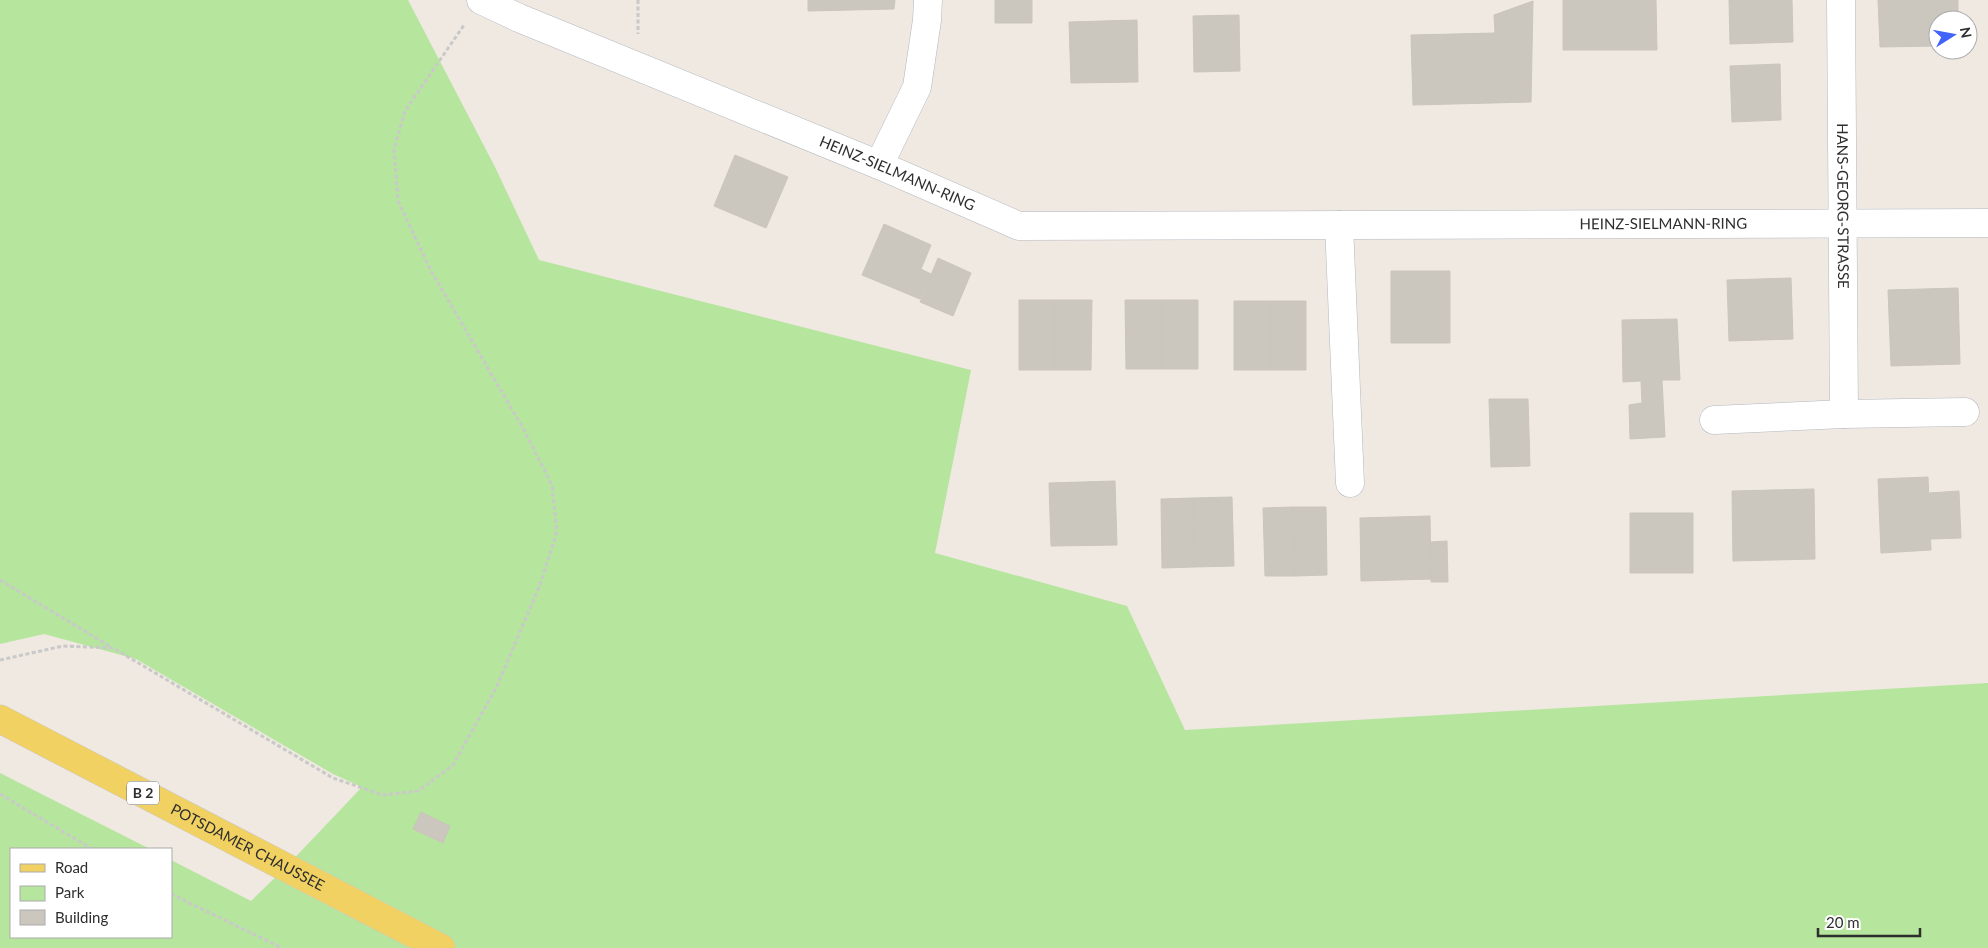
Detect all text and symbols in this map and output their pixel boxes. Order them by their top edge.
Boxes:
north arrow [1928,10,1978,60]
text: N [1957,26,1976,39]
street label: HANS-GEORG-STRASSE [1834,123,1853,289]
street label: HEINZ-SIELMANN-RING [817,132,978,214]
street label: HEINZ-SIELMANN-RING [1580,214,1747,232]
road number: B 2 [127,781,159,804]
street label: POTSDAMER CHAUSSEE [168,799,328,894]
legend [10,848,172,938]
text: Road [55,858,88,876]
text: Park [55,883,85,901]
scale bar [1818,906,1920,938]
text: Building [55,908,108,926]
text: 20 m [1826,913,1860,931]

